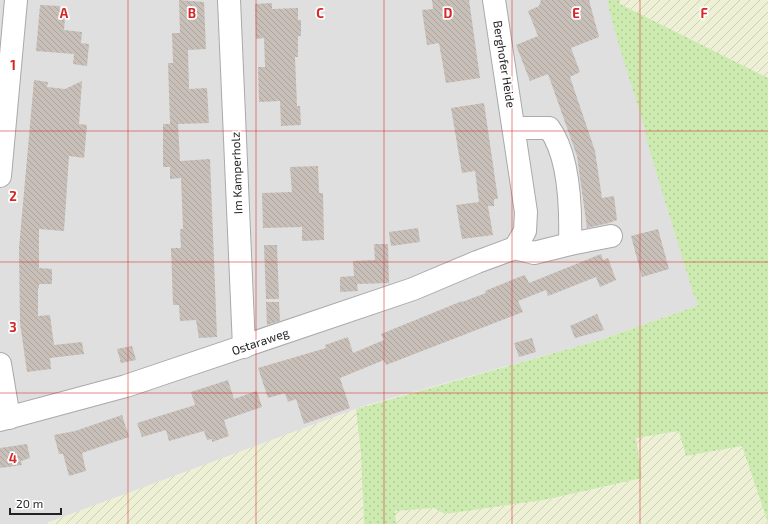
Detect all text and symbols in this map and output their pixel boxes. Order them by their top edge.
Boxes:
text: A [60,5,69,21]
text: B [188,5,196,21]
text: C [316,5,324,21]
text: D [444,5,453,21]
text: E [572,5,580,21]
text: F [700,5,708,21]
street label: Berghofer Heide [491,19,519,109]
text: 1 [10,57,16,73]
street label: Im Kamperholz [228,132,244,214]
text: 2 [9,188,17,204]
text: 3 [9,319,17,335]
street label: Ostaraweg [230,325,291,357]
text: 4 [9,450,17,466]
scale bar [10,490,61,516]
text: 20 m [16,496,43,510]

